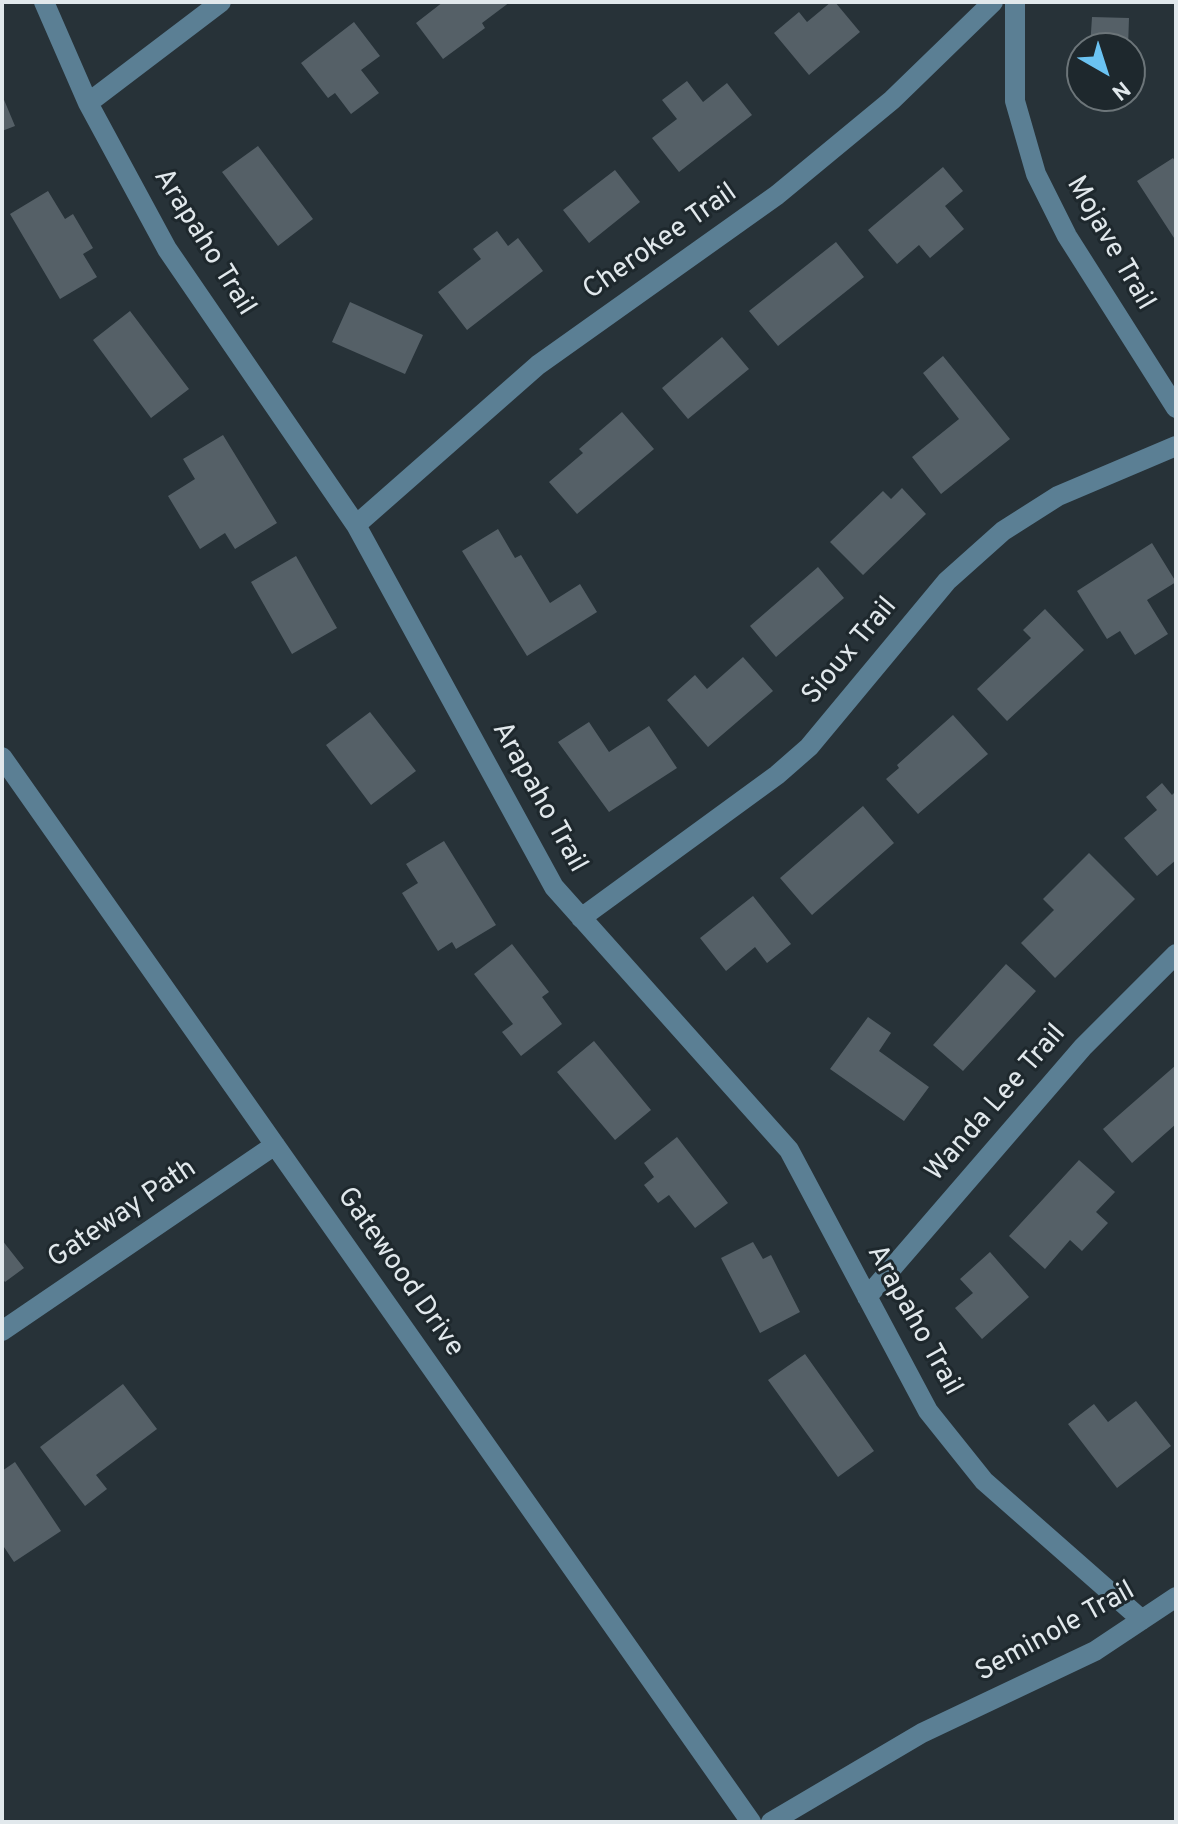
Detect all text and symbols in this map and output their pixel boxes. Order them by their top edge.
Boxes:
north arrow [1066,32,1146,112]
text: N [1106,74,1135,105]
street label: Arapaho Trail [144,163,262,323]
street label: Mojave Trail [1057,171,1161,317]
street label: Cherokee Trail [578,178,744,308]
street label: Sioux Trail [796,591,906,713]
street label: Arapaho Trail [483,717,593,879]
street label: Wanda Lee Trail [920,1018,1074,1190]
street label: Gateway Path [42,1153,204,1277]
street label: Gatewood Drive [328,1182,470,1364]
street label: Arapaho Trail [858,1240,968,1402]
street label: Seminole Trail [971,1575,1141,1691]

